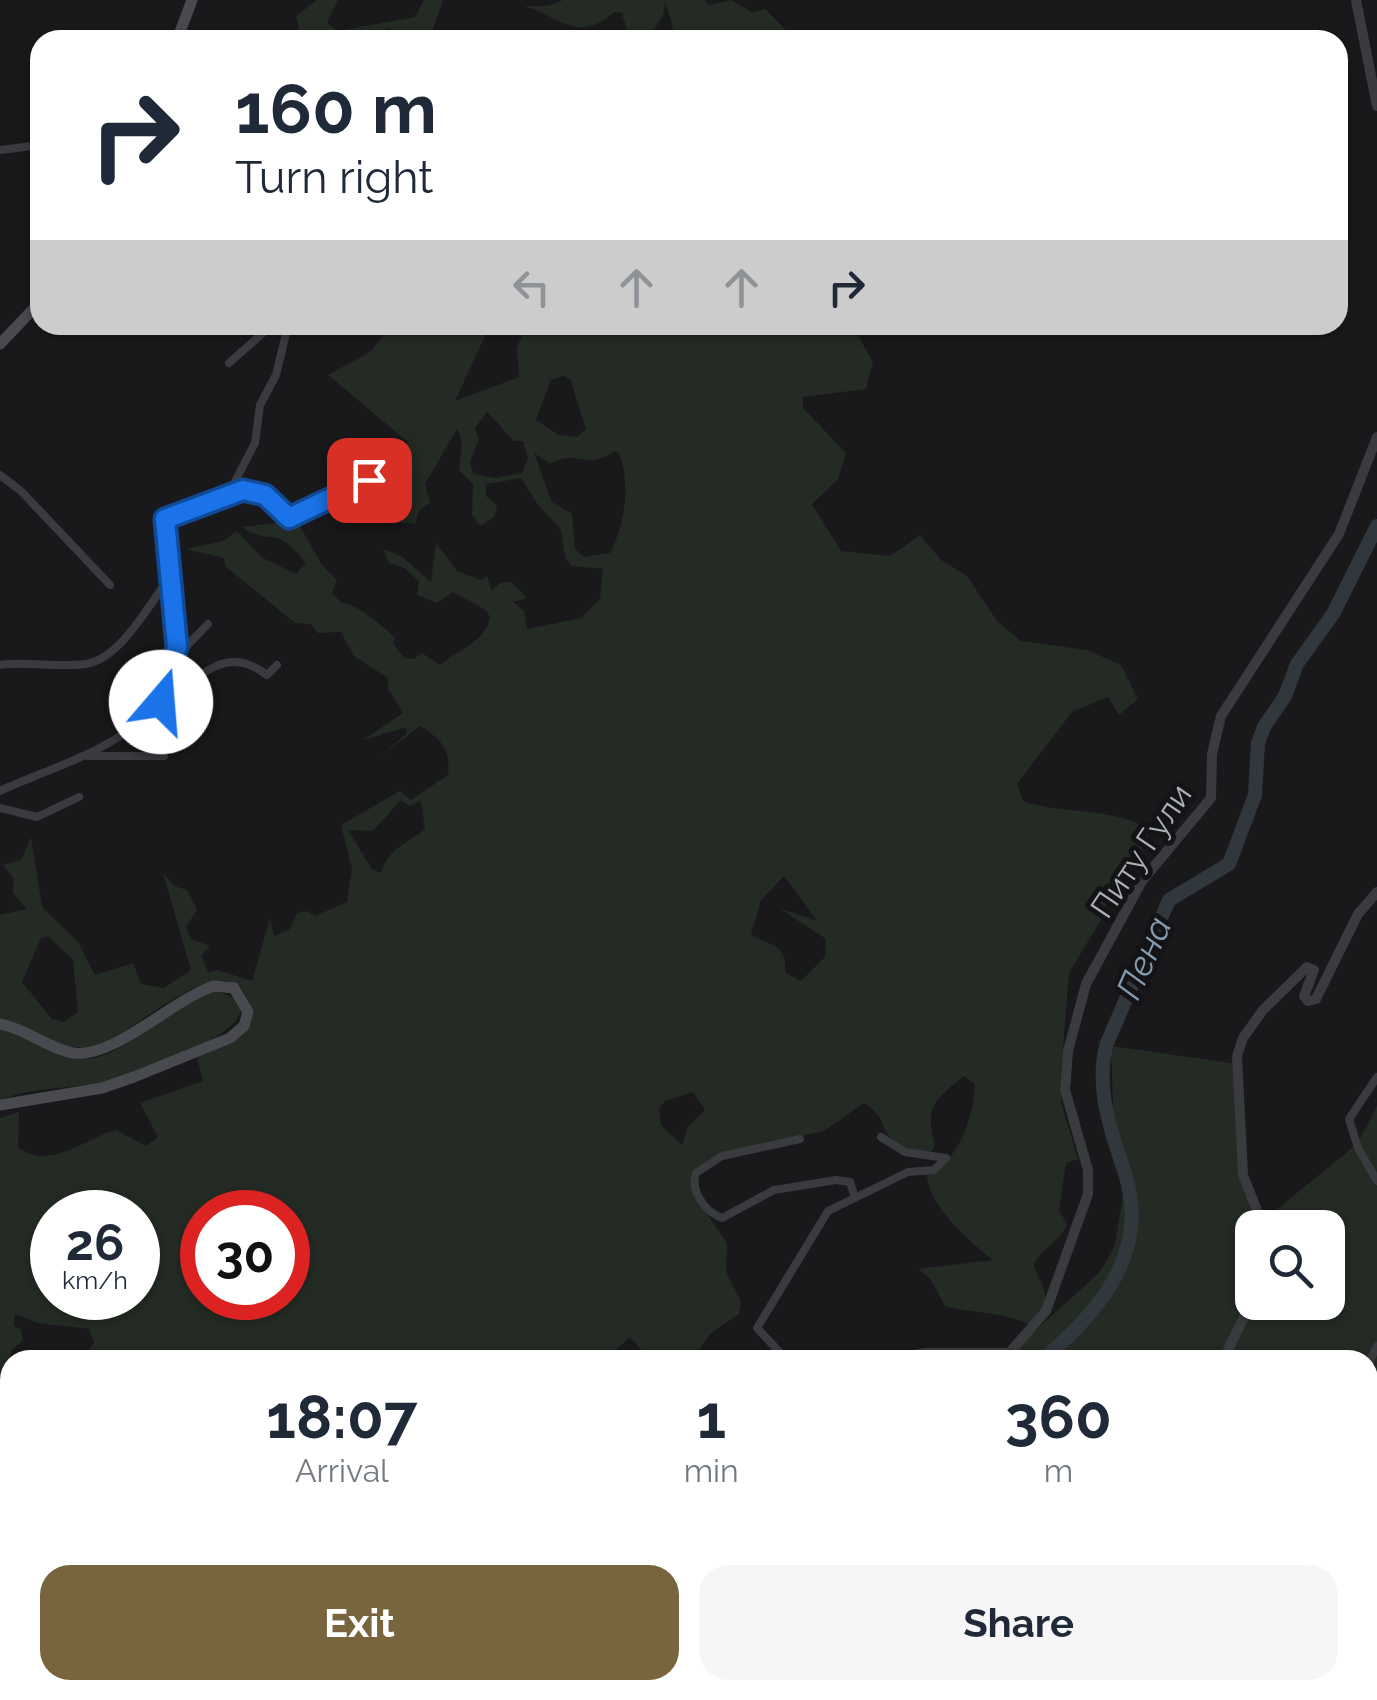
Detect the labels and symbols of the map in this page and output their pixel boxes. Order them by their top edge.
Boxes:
pin [327,438,412,523]
position arrow [109,650,213,754]
street label: Питу Гули [1083,777,1199,924]
water label: Пена [1107,911,1180,1005]
speed limit sign: 30 [180,1190,310,1320]

